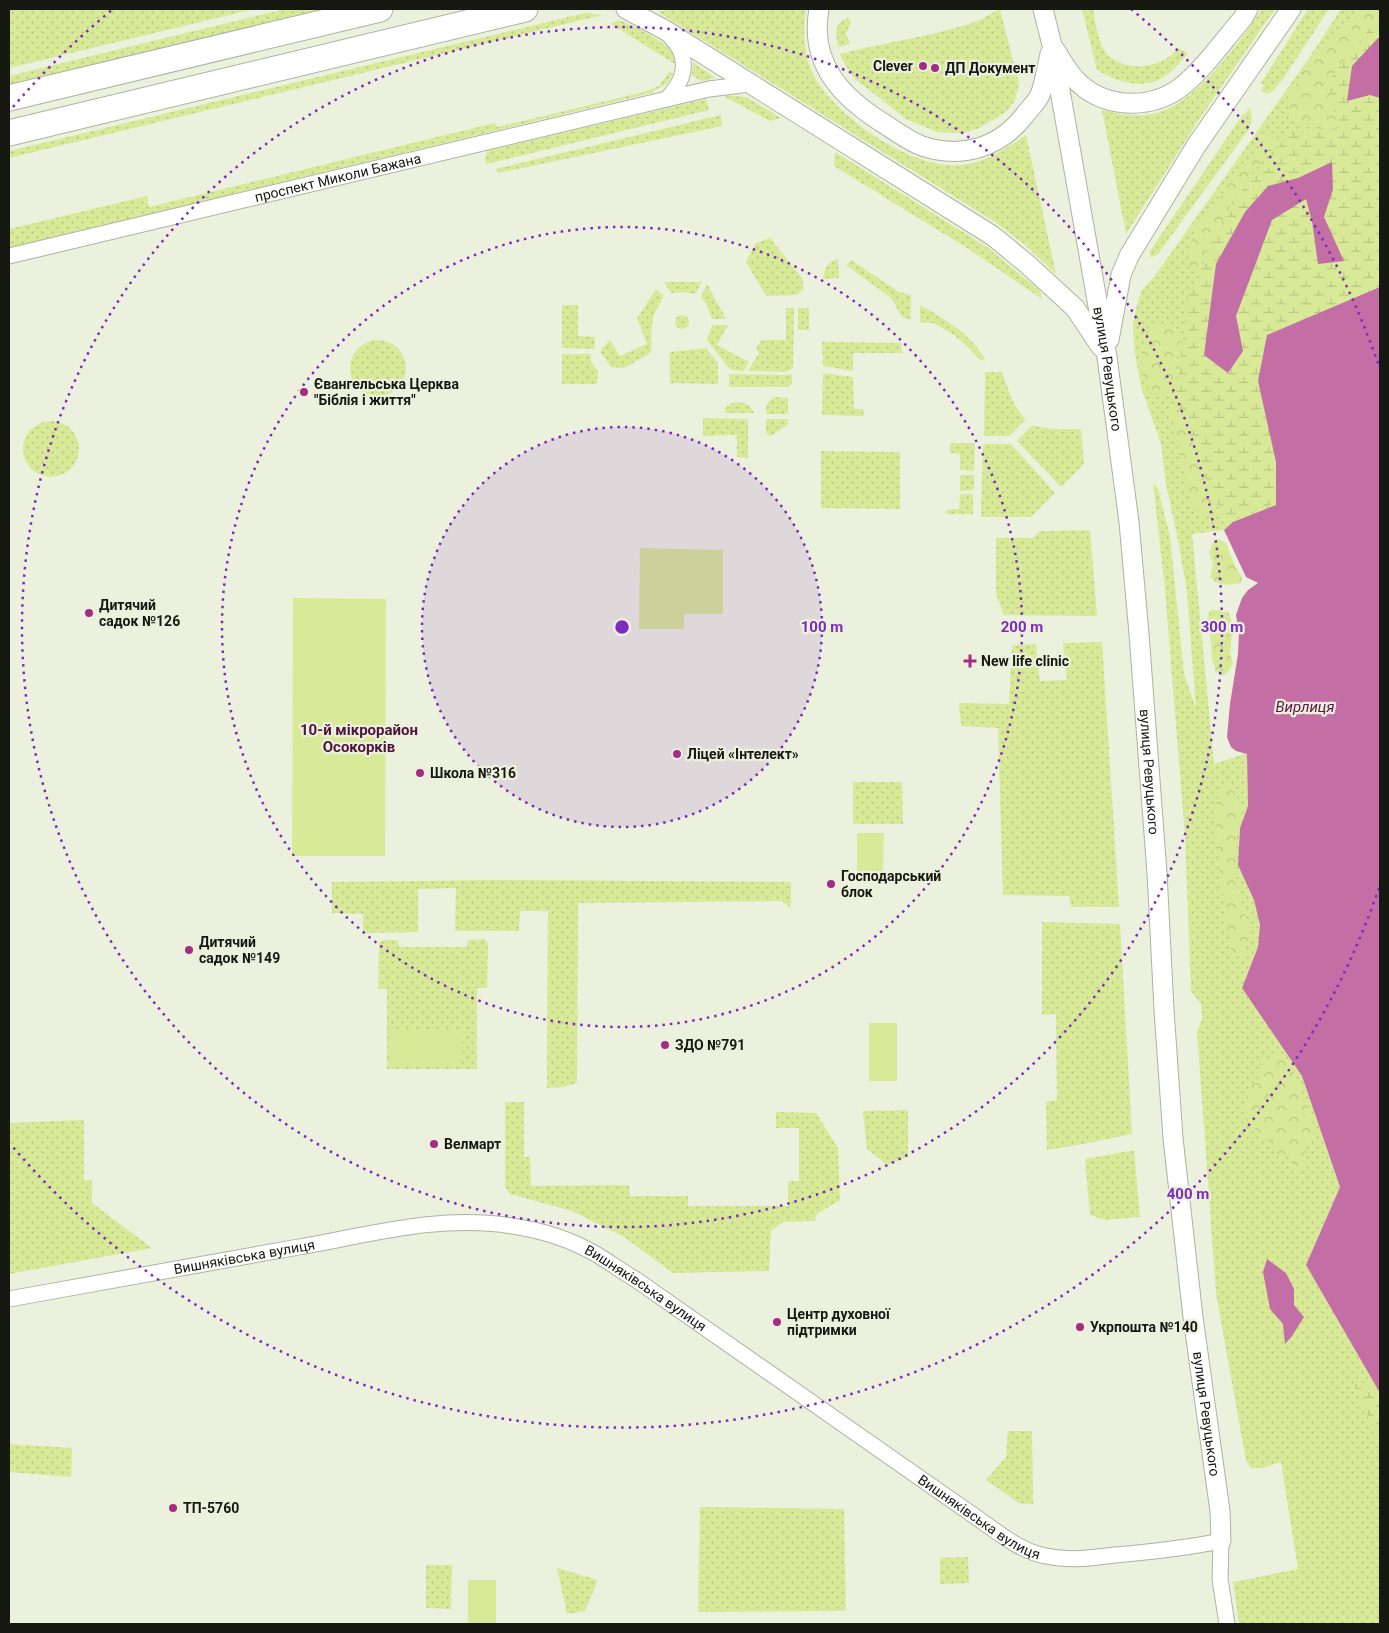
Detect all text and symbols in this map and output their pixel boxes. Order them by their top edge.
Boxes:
place label: Clever [873,58,913,74]
marker: Clever [917,60,929,72]
place label: ДП Документ [945,60,1035,76]
marker: ДП Документ [929,62,941,74]
street label: проспект Миколи Бажана [253,150,423,205]
street label: вулиця Ревуцького [1090,306,1125,432]
place label: Євангельська Церква "Біблія і життя" [314,376,459,408]
marker: Євангельська Церква "Біблія і життя" [298,386,310,398]
place label: Дитячий садок №126 [99,597,180,629]
marker: Дитячий садок №126 [83,607,95,619]
centre of rings [613,618,631,636]
text: 100 m [801,618,843,636]
text: 200 m [1001,618,1043,636]
text: 300 m [1201,618,1243,636]
place label: New life clinic [981,653,1069,669]
marker: New life clinic [963,654,977,668]
water label: Вирлиця [1275,698,1335,716]
street label: вулиця Ревуцького [1137,708,1162,835]
district label: 10-й мікрорайон Осокорків [300,721,418,756]
place label: Ліцей «Інтелект» [687,746,799,762]
marker: Ліцей «Інтелект» [671,748,683,760]
place label: Школа №316 [430,765,516,781]
marker: Школа №316 [414,767,426,779]
place label: Господарський блок [841,868,941,900]
marker: Господарський блок [825,878,837,890]
place label: Дитячий садок №149 [199,934,280,966]
marker: Дитячий садок №149 [183,944,195,956]
place label: ЗДО №791 [675,1037,745,1053]
marker: ЗДО №791 [659,1039,671,1051]
place label: Велмарт [444,1136,501,1152]
marker: Велмарт [428,1138,440,1150]
text: 400 m [1167,1185,1209,1203]
street label: Вишняківська вулиця [172,1236,316,1277]
street label: Вишняківська вулиця [582,1242,710,1334]
place label: Центр духовної підтримки [787,1306,891,1338]
marker: Центр духовної підтримки [771,1316,783,1328]
place label: Укрпошта №140 [1090,1319,1198,1335]
marker: Укрпошта №140 [1074,1321,1086,1333]
street label: вулиця Ревуцького [1190,1351,1223,1477]
street label: Вишняківська вулиця [915,1471,1042,1562]
place label: ТП-5760 [183,1500,239,1516]
marker: ТП-5760 [167,1502,179,1514]

